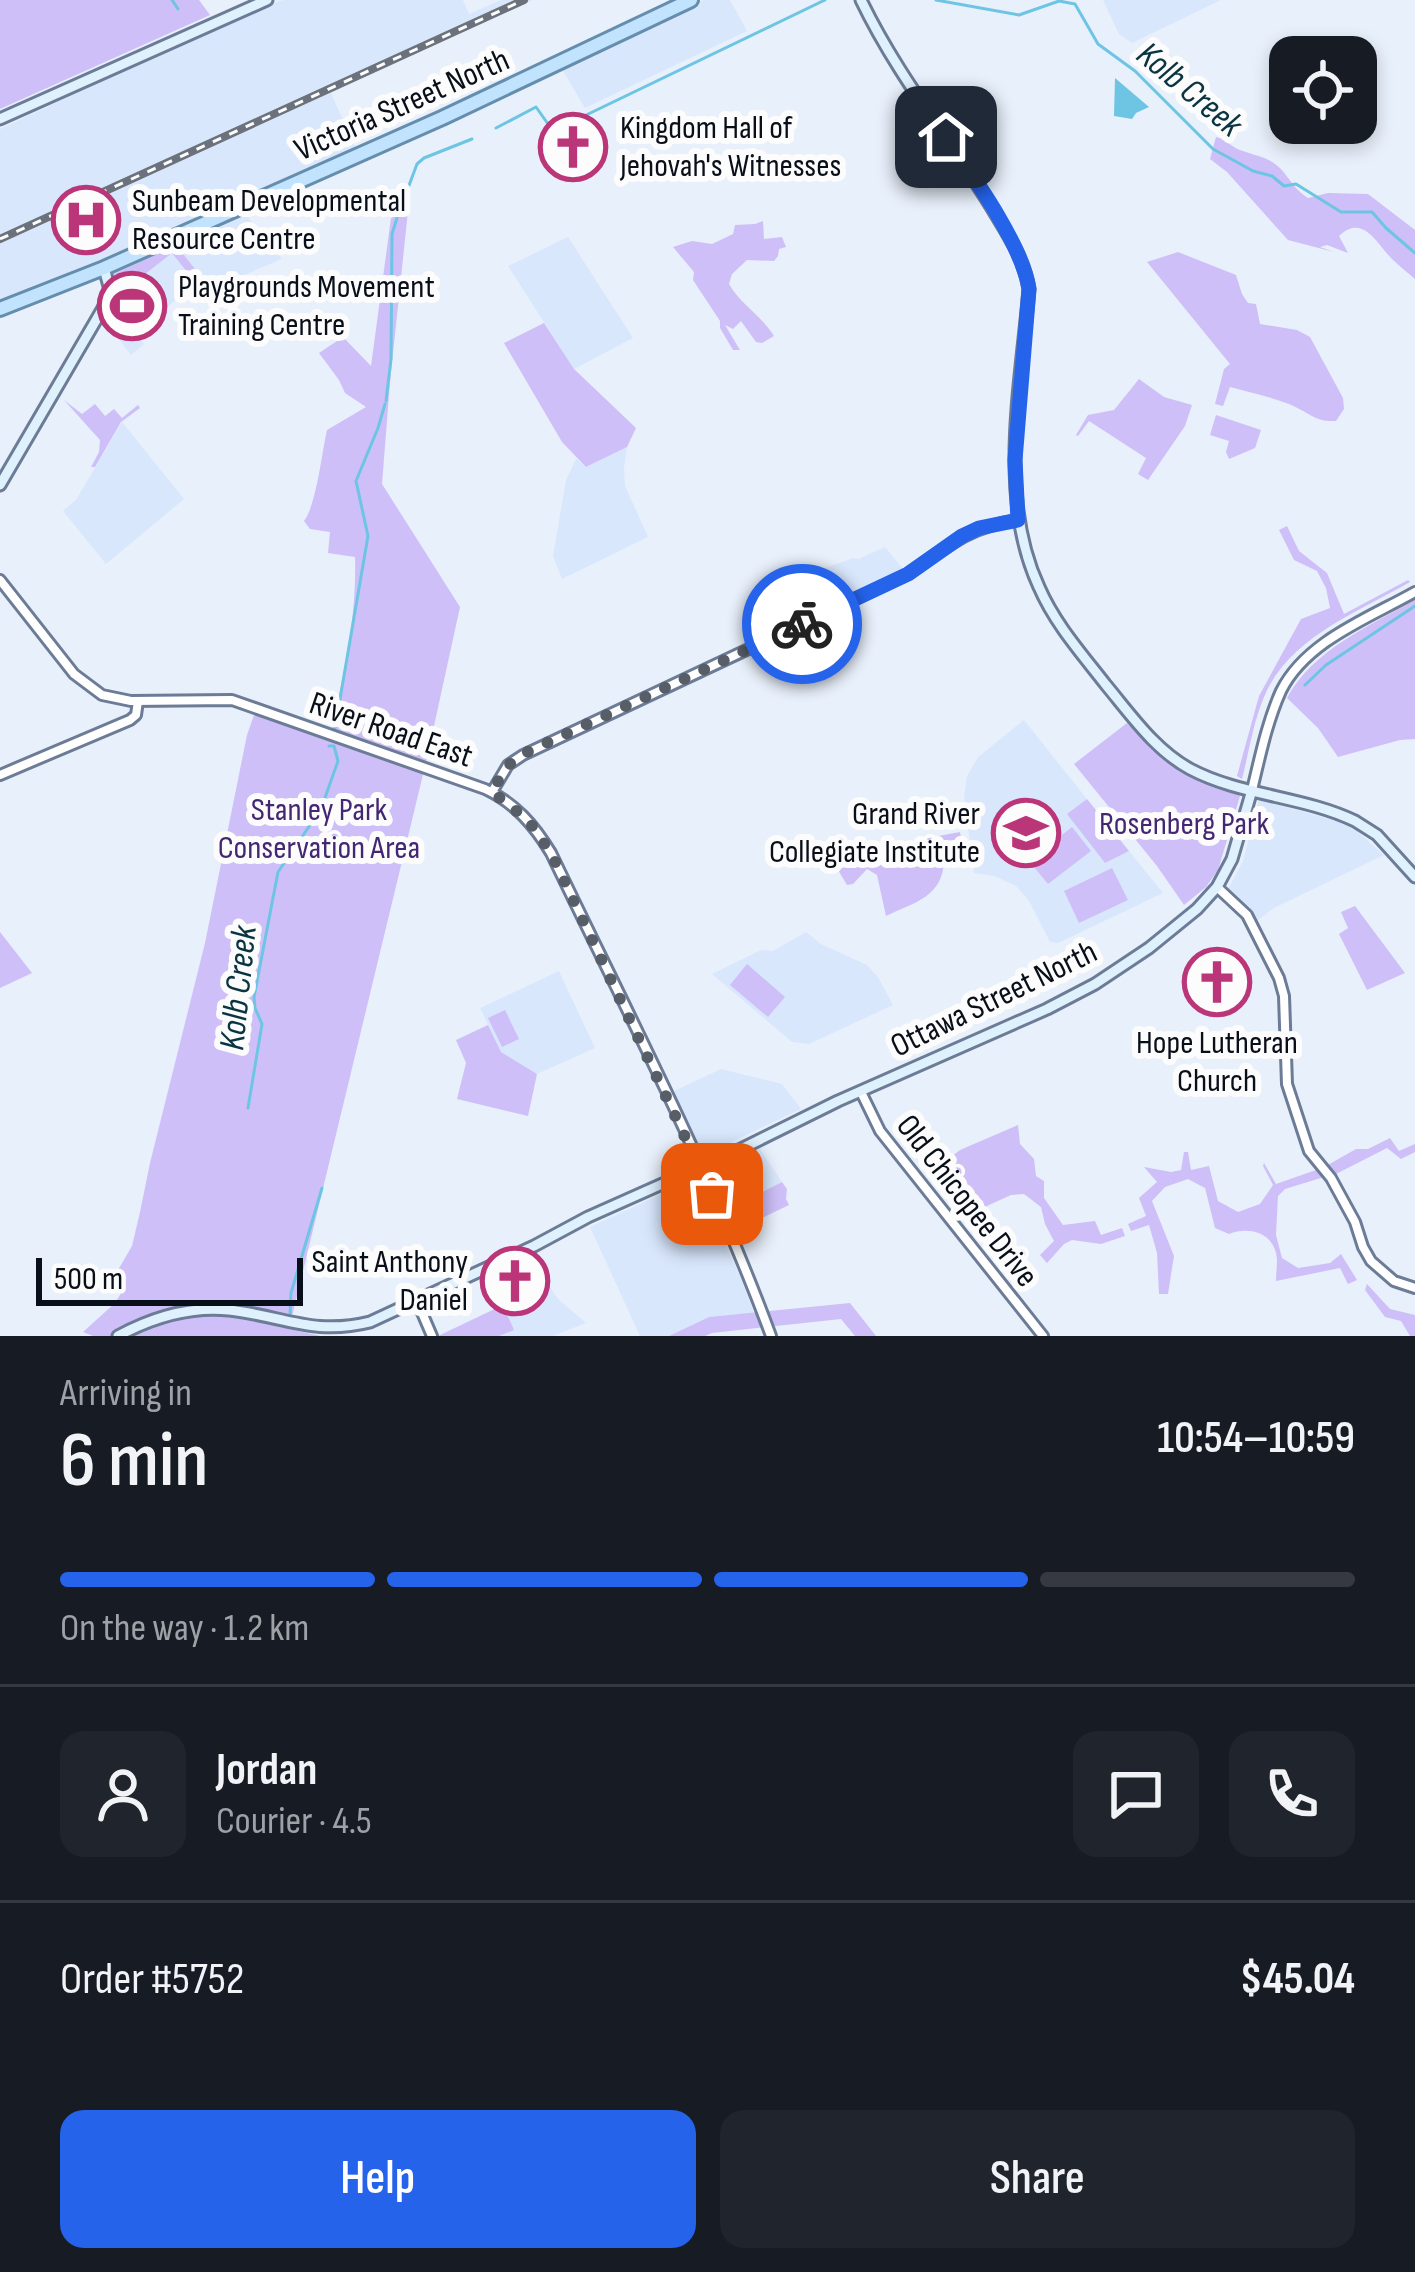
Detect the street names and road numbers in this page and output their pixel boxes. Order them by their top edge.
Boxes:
street label: Victoria Street North [289,40,515,170]
street label: River Road East [304,683,478,777]
street label: Ottawa Street North [884,932,1104,1066]
street label: Old Chicopee Drive [887,1107,1047,1295]

